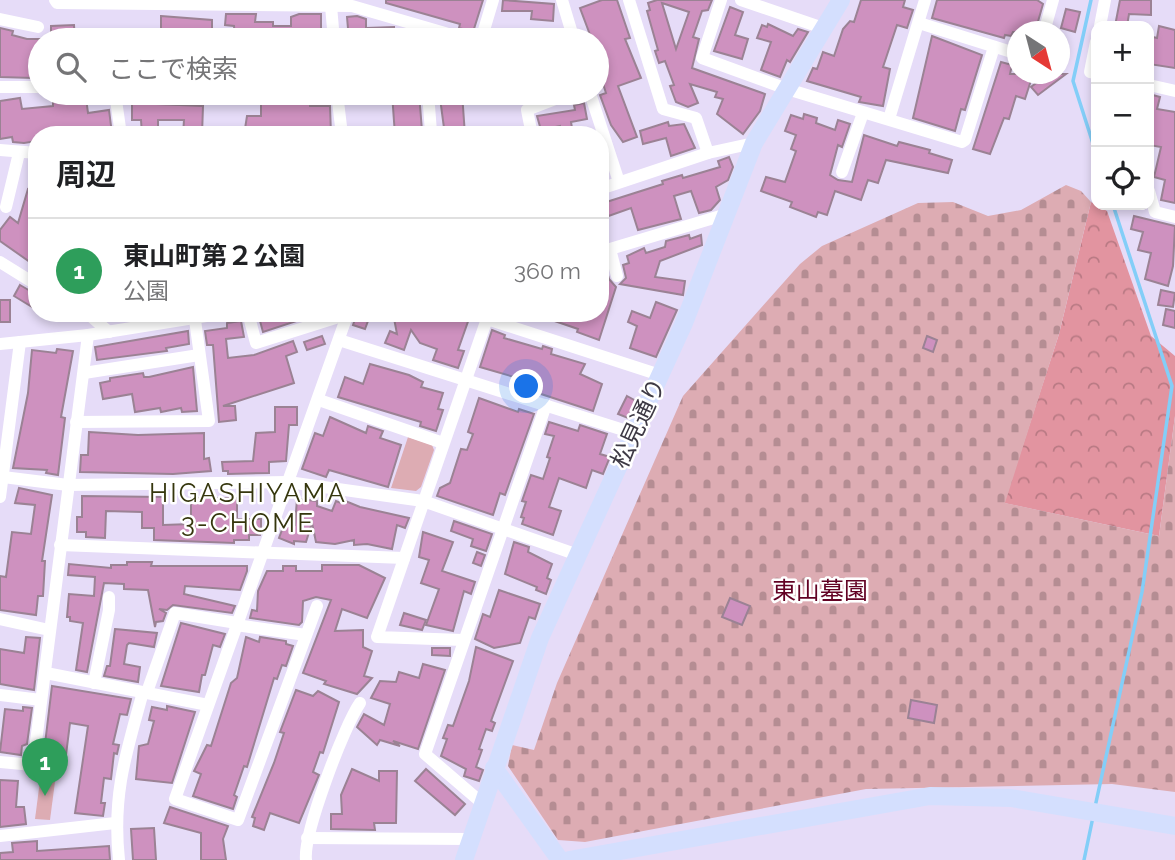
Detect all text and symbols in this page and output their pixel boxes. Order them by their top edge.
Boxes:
north arrow [1007,21,1070,84]
map controls [1091,21,1154,210]
button: + [1091,21,1154,84]
search box [28,28,609,105]
icon: search [52,48,90,86]
text: ここで検索 [108,54,238,84]
button: − [1091,84,1154,147]
button: locate [1091,147,1154,210]
text: 周辺 [56,157,116,192]
text: 東山町第２公園 [123,241,305,271]
text: 1 [73,257,85,284]
text: 360 m [514,257,581,284]
text: 公園 [123,277,169,304]
your location [509,369,543,403]
street label: 松見通り [605,373,671,473]
district label: HIGASHIYAMA 3-CHOME [149,478,347,538]
park label: 東山墓園 [772,576,868,605]
pin: 1 [22,738,68,796]

